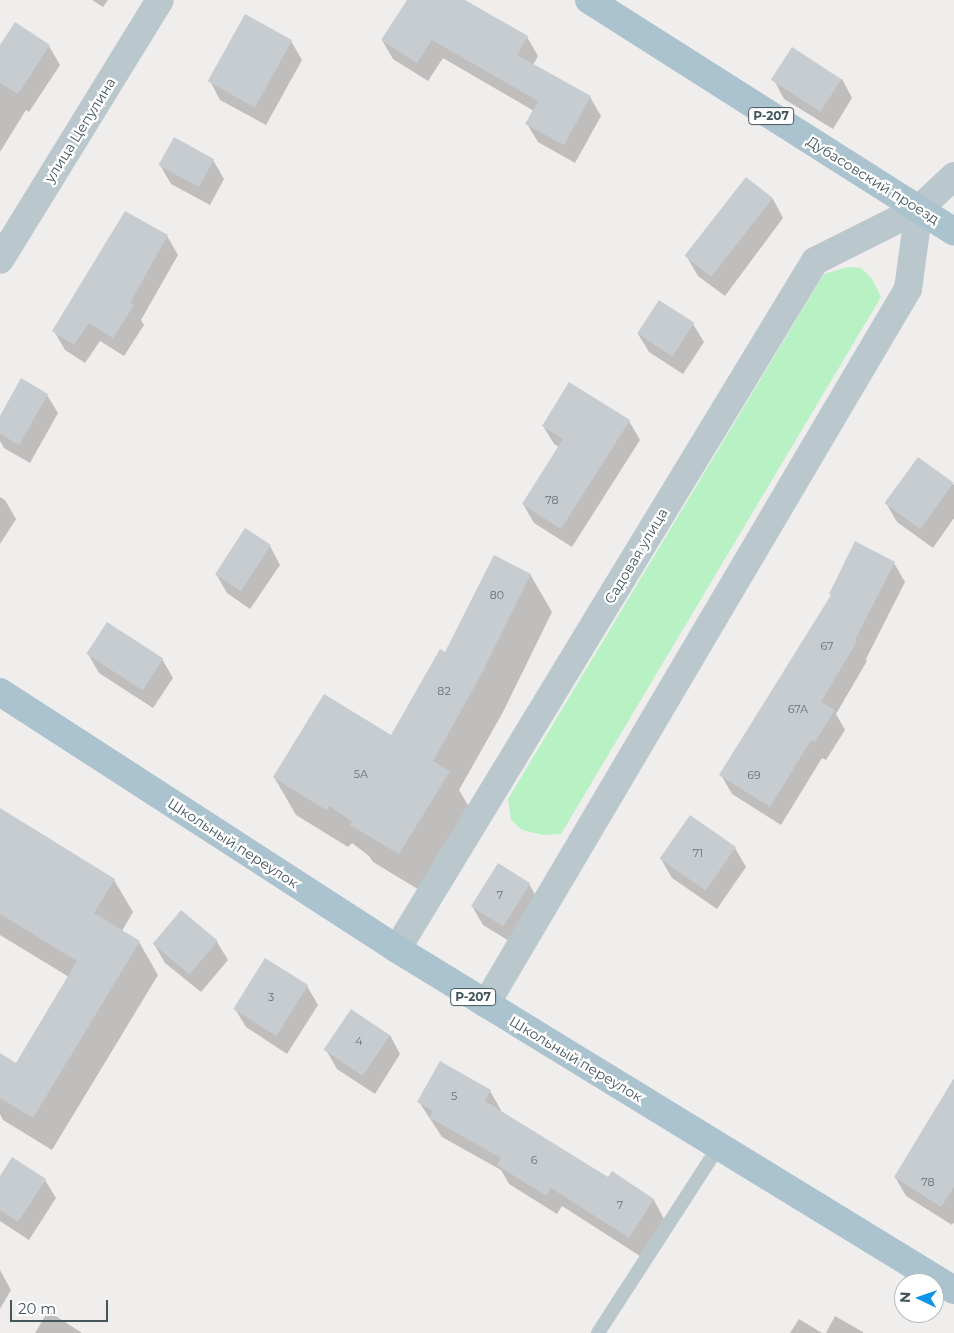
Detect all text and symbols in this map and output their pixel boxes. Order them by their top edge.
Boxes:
street label: улица Цепулина [41,74,119,186]
road number: Р-207 [747,106,795,125]
street label: Дубасовский проезд [804,132,942,228]
house number: 78 [545,493,559,507]
street label: Садовая улица [601,505,671,607]
house number: 80 [490,588,504,602]
house number: 67 [820,639,834,653]
house number: 82 [437,684,451,698]
house number: 67А [788,702,808,716]
house number: 5А [354,767,368,781]
house number: 69 [747,768,761,782]
street label: Школьный переулок [165,795,301,891]
house number: 71 [693,846,703,860]
house number: 7 [497,888,503,902]
road number: Р-207 [449,988,497,1006]
house number: 3 [268,990,274,1004]
street label: Школьный переулок [506,1013,646,1105]
house number: 4 [355,1034,363,1048]
house number: 5 [451,1089,457,1103]
house number: 6 [531,1153,537,1167]
house number: 78 [921,1175,935,1189]
house number: 7 [617,1198,623,1212]
north arrow [894,1273,944,1323]
scale bar [12,1290,110,1322]
text: N [896,1291,914,1303]
text: 20 m [18,1299,56,1318]

